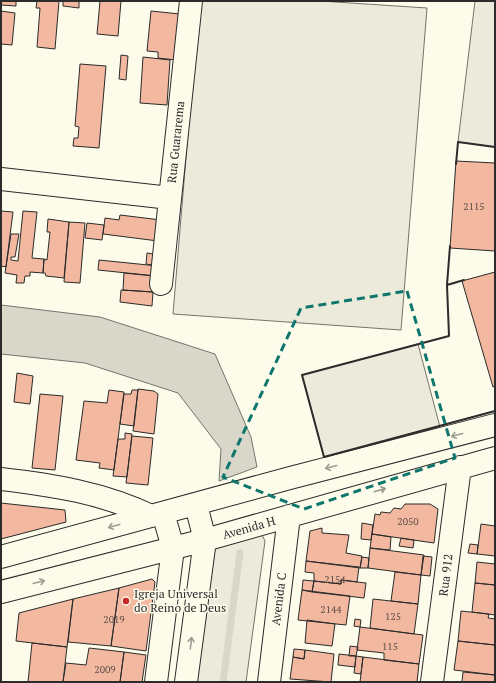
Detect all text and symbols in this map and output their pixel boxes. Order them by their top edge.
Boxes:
street label: Rua Guararema [164,100,187,184]
house number: 2115 [463,200,485,213]
one-way arrow [451,432,464,439]
one-way arrow [325,464,338,472]
one-way arrow [374,486,387,493]
street label: Avenida H [221,513,277,542]
house number: 2050 [397,515,419,528]
one-way arrow [108,523,121,531]
street label: Rua 912 [435,553,456,597]
street label: Avenida C [268,571,289,626]
house number: 2154 [324,573,346,586]
one-way arrow [32,578,45,586]
place label: Igreja Universal do Reino de Deus [134,586,226,615]
marker: Igreja Universal do Reino de Deus [121,596,131,606]
house number: 2144 [320,603,342,616]
house number: 125 [385,610,401,623]
house number: 2019 [103,613,125,626]
one-way arrow [188,637,195,650]
house number: 115 [382,640,398,653]
house number: 2009 [94,663,116,676]

